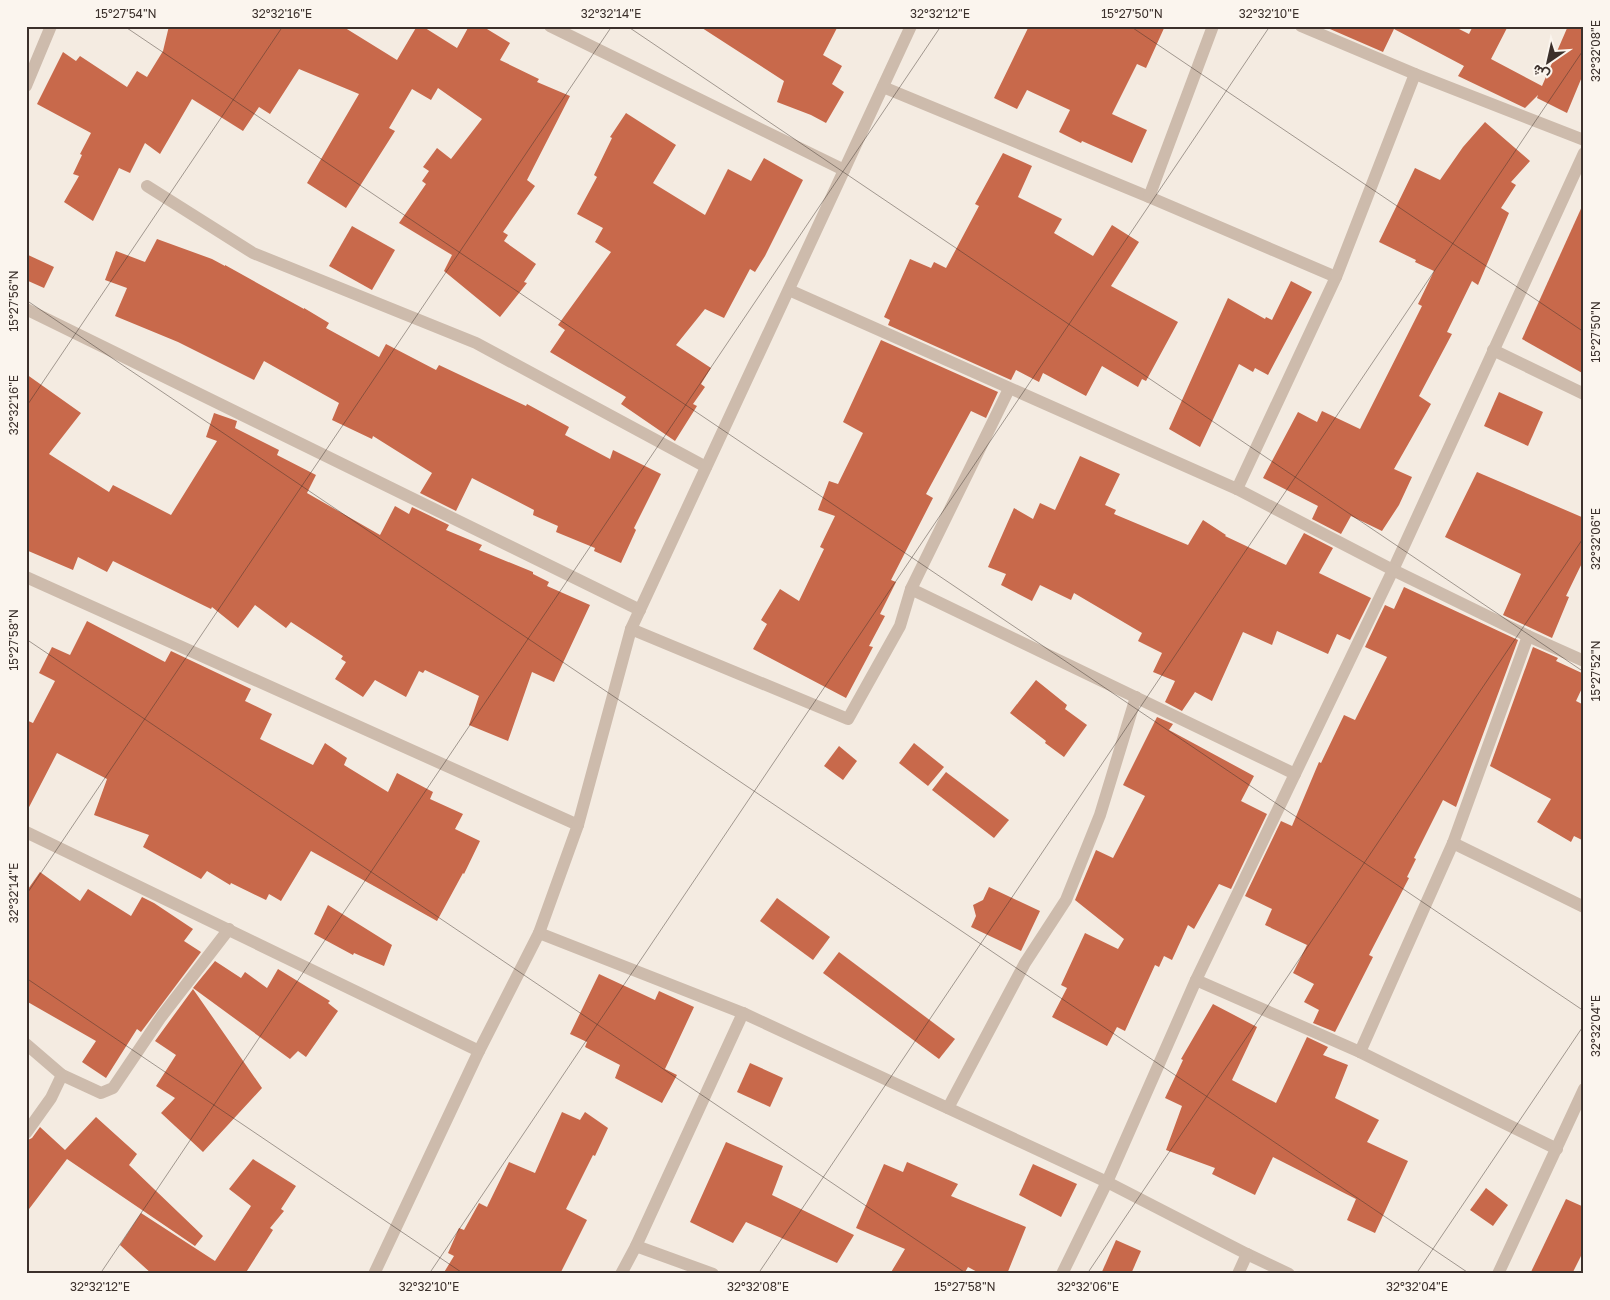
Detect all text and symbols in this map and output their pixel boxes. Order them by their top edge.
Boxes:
text: 15°27'54"N [95,6,157,21]
text: 32°32'16"E [252,6,312,21]
text: 32°32'14"E [581,6,641,21]
text: 32°32'12"E [910,6,970,21]
text: 15°27'50"N [1101,6,1163,21]
text: 32°32'10"E [1239,6,1299,21]
text: 32°32'08"E [1588,20,1603,82]
north arrow [1522,38,1572,88]
text: ش [1529,61,1553,85]
text: 15°27'56"N [6,270,21,332]
text: 15°27'50"N [1588,301,1603,363]
text: 32°32'16"E [6,375,21,435]
text: 32°32'06"E [1588,508,1603,570]
text: 15°27'58"N [6,609,21,671]
text: 15°27'52"N [1588,640,1603,702]
text: 32°32'14"E [6,863,21,923]
text: 32°32'04"E [1588,995,1603,1057]
text: 32°32'12"E [70,1279,130,1294]
text: 32°32'10"E [399,1279,459,1294]
text: 32°32'08"E [727,1279,789,1294]
text: 15°27'58"N [934,1279,996,1294]
text: 32°32'06"E [1057,1279,1119,1294]
text: 32°32'04"E [1386,1279,1448,1294]

